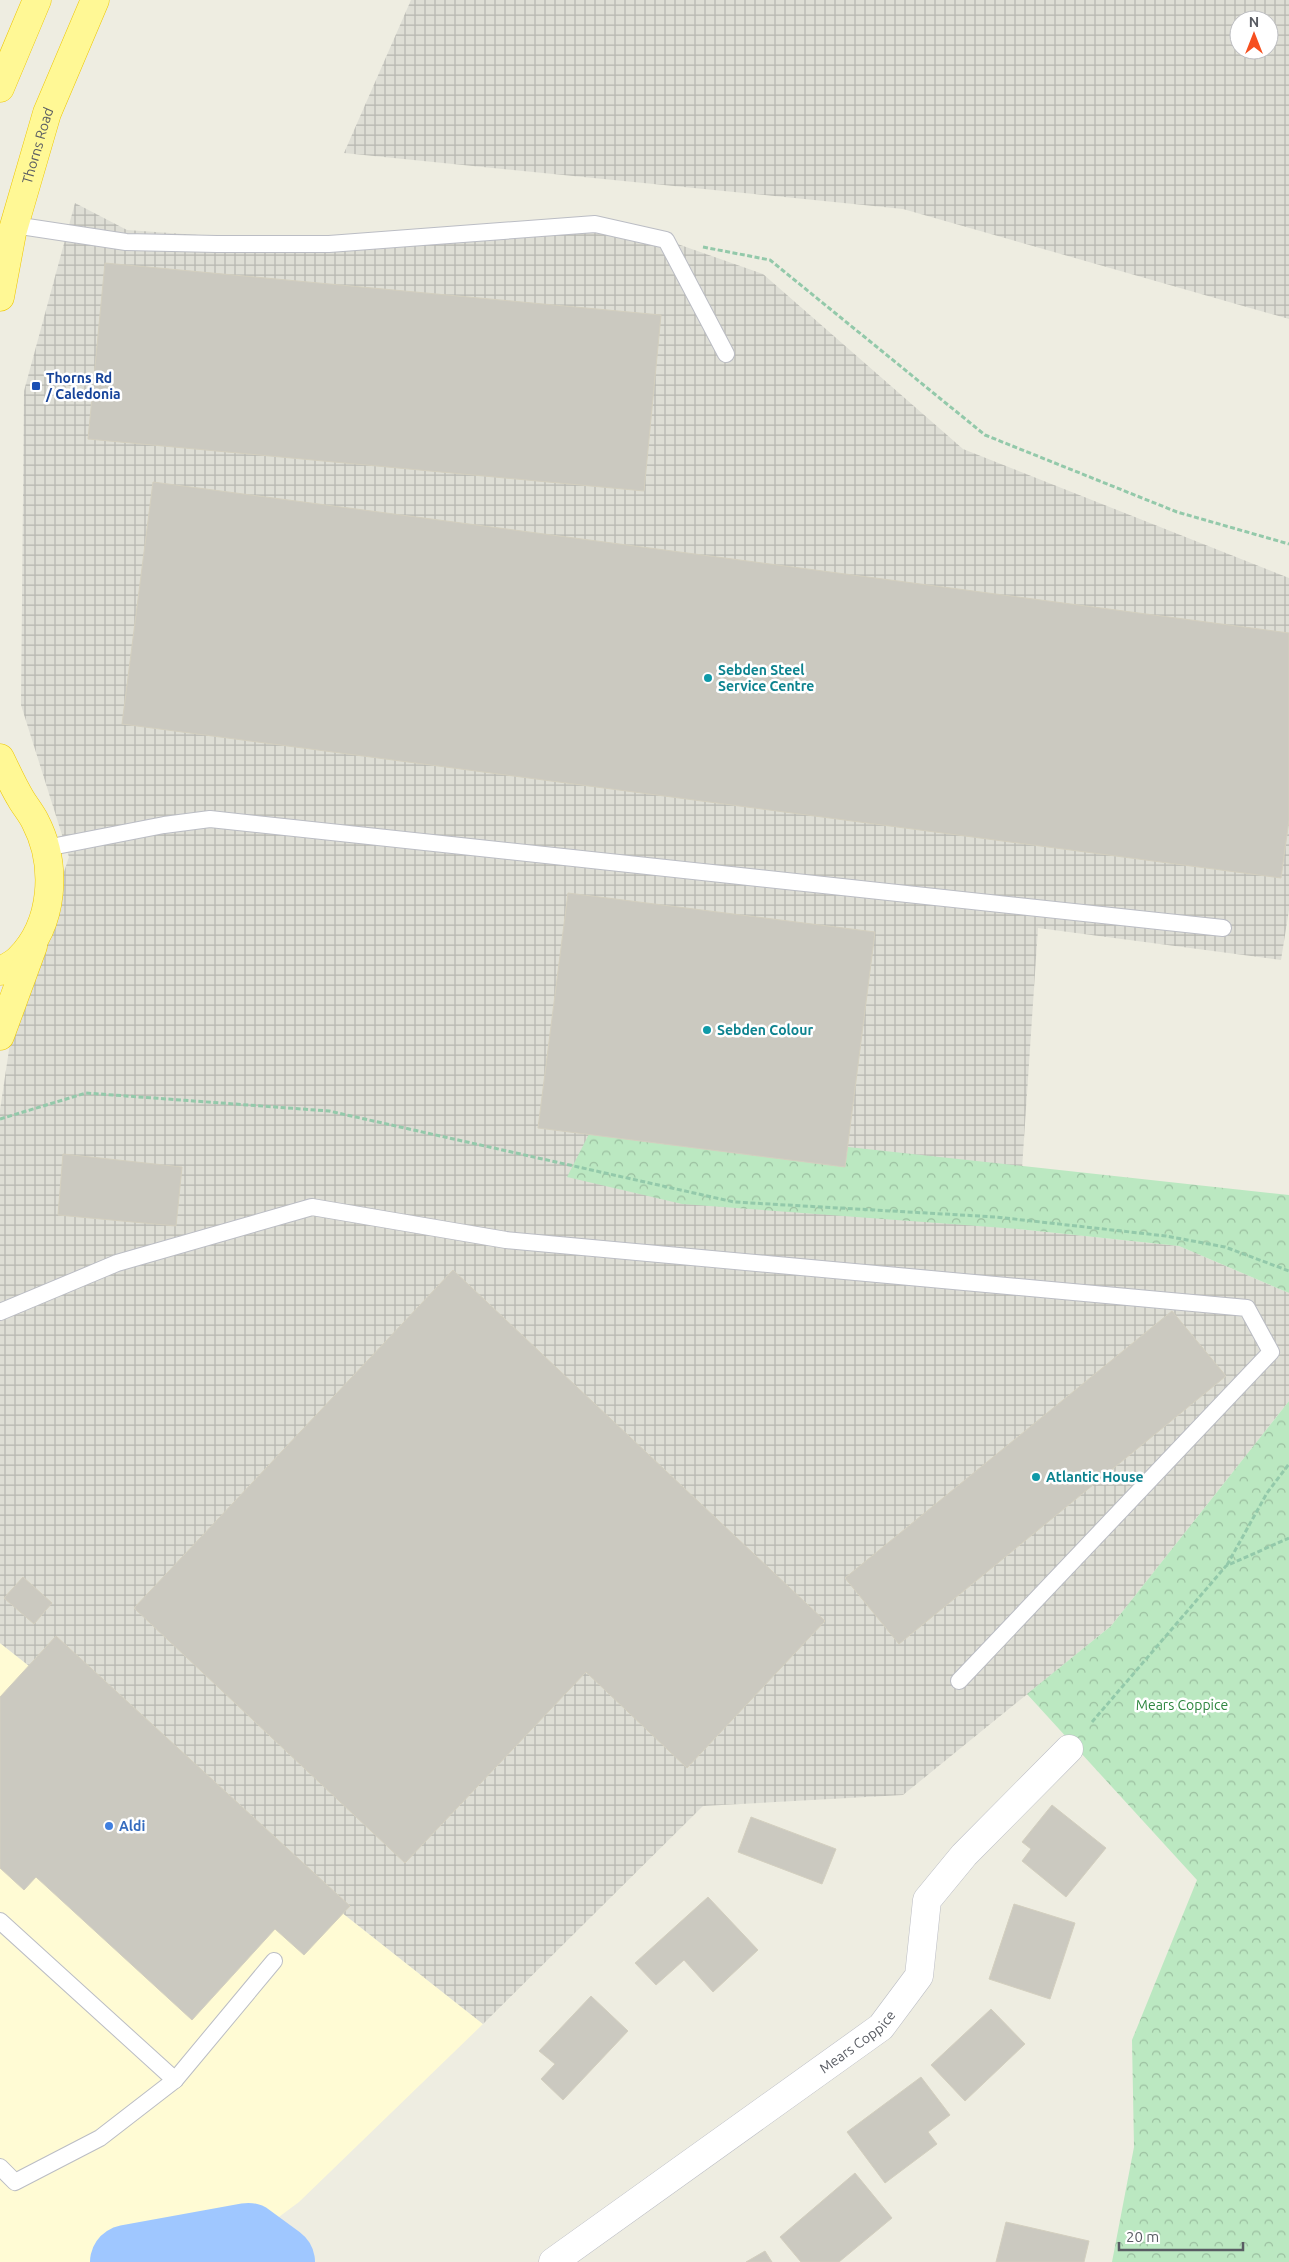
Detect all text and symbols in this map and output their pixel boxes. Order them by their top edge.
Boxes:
north arrow [1229,10,1279,60]
text: N [1249,14,1259,30]
street label: Thorns Road [19,105,56,186]
place label: Thorns Rd / Caledonia [45,370,121,402]
marker: Thorns Rd / Caledonia [30,380,42,392]
place label: Sebden Steel Service Centre [718,662,814,694]
marker: Sebden Steel Service Centre [702,672,714,684]
place label: Sebden Colour [717,1022,813,1038]
marker: Sebden Colour [701,1024,713,1036]
place label: Atlantic House [1046,1469,1144,1485]
marker: Atlantic House [1030,1471,1042,1483]
park label: Mears Coppice [1136,1697,1228,1713]
place label: Aldi [119,1818,145,1834]
marker: Aldi [103,1820,115,1832]
street label: Mears Coppice [816,2007,899,2076]
scale bar [1119,2220,1243,2252]
text: 20 m [1126,2228,1159,2245]

